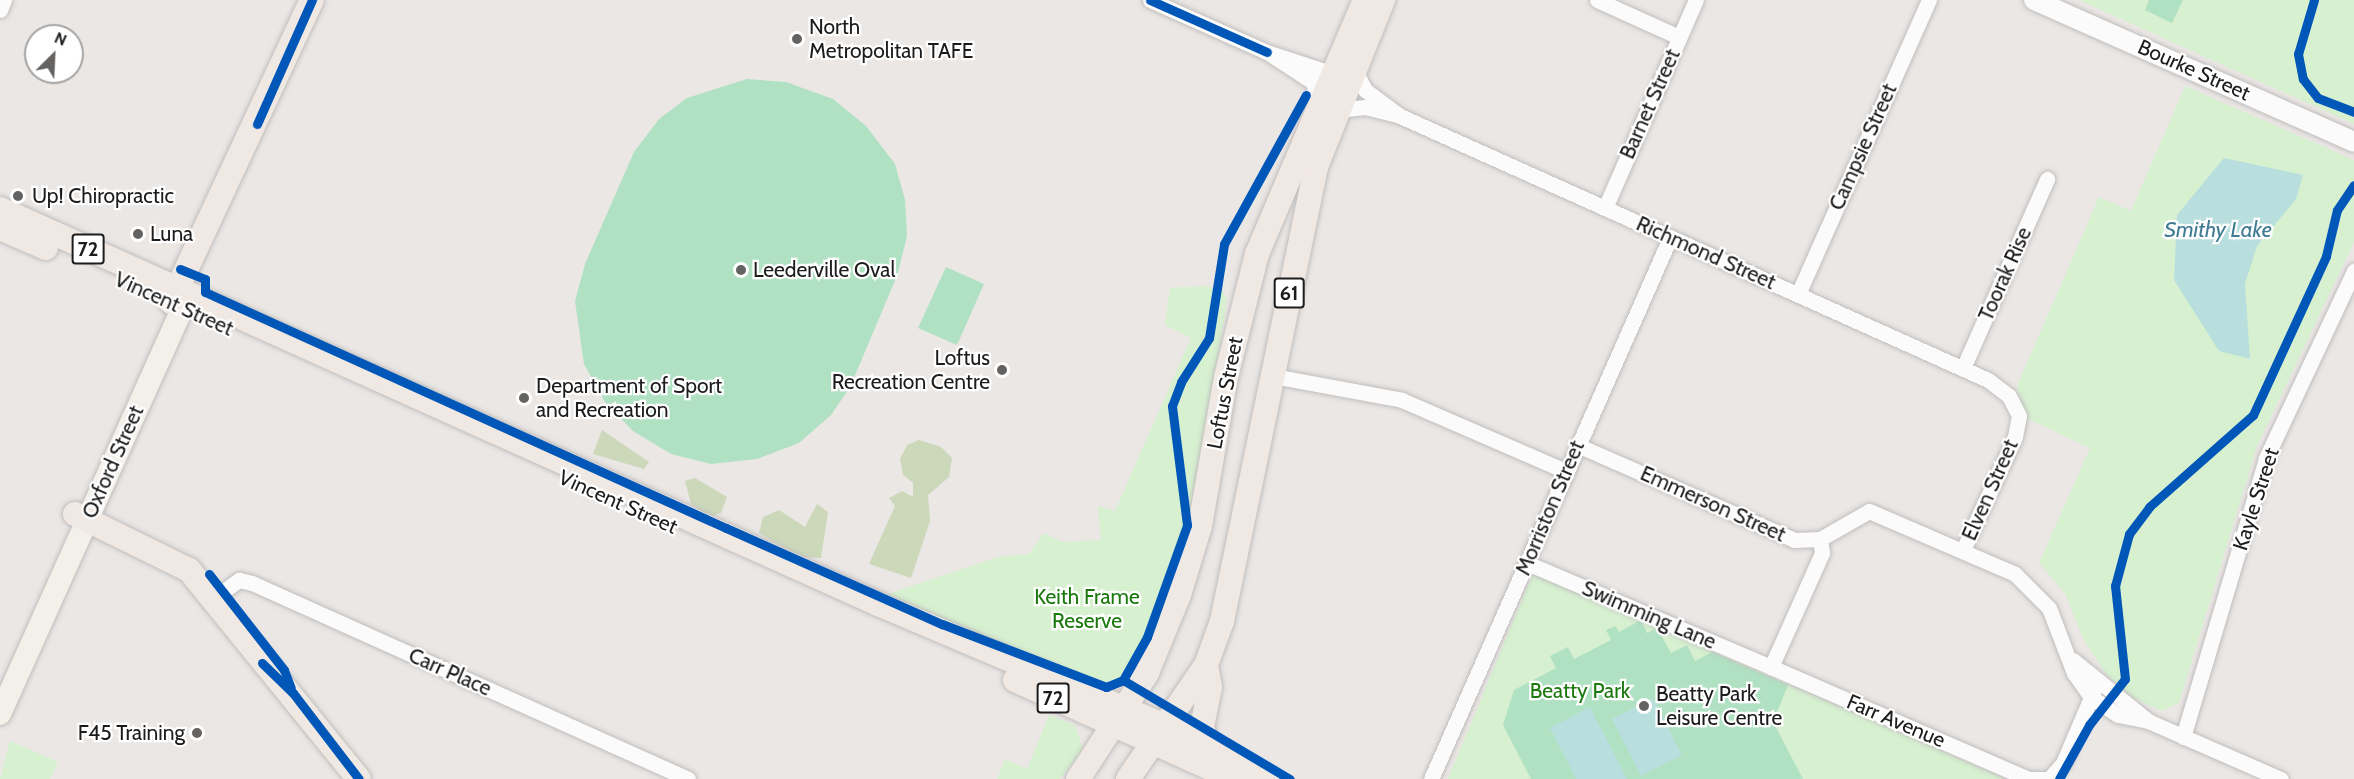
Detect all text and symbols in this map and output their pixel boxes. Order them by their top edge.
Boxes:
place label: North Metropolitan TAFE [809,14,973,64]
north arrow [24,24,84,84]
text: N [52,28,70,50]
marker: North Metropolitan TAFE [790,32,804,46]
street label: Bourke Street [2134,34,2254,106]
street label: Barnet Street [1615,45,1685,163]
street label: Campsie Street [1824,80,1902,214]
place label: Up! Chiropractic [32,183,174,209]
marker: Up! Chiropractic [9,187,27,205]
street label: Richmond Street [1632,211,1780,295]
water label: Smithy Lake [2164,217,2272,243]
place label: Luna [150,221,193,247]
street label: Toorak Rise [1973,223,2037,325]
marker: Luna [131,227,145,241]
road number: 72 [72,232,104,266]
place label: Leederville Oval [753,257,895,283]
marker: Leederville Oval [734,263,748,277]
street label: Vincent Street [111,267,237,341]
road number: 61 [1272,276,1306,310]
street label: Loftus Street [1202,335,1248,451]
place label: Loftus Recreation Centre [832,345,990,395]
marker: Loftus Recreation Centre [995,363,1009,377]
place label: Department of Sport and Recreation [536,373,722,423]
marker: Department of Sport and Recreation [517,391,531,405]
street label: Oxford Street [77,402,149,522]
street label: Elven Street [1957,436,2023,544]
street label: Morriston Street [1510,437,1590,579]
street label: Kayle Street [2228,444,2284,554]
street label: Emmerson Street [1636,461,1790,547]
street label: Vincent Street [555,465,681,539]
street label: Swimming Lane [1578,575,1720,655]
park label: Keith Frame Reserve [1034,584,1140,634]
street label: Carr Place [405,643,495,701]
park label: Beatty Park [1530,678,1630,704]
road number: 72 [1036,681,1070,715]
place label: Beatty Park Leisure Centre [1656,681,1782,731]
street label: Farr Avenue [1843,689,1949,753]
marker: Beatty Park Leisure Centre [1637,699,1651,713]
place label: F45 Training [78,720,185,746]
marker: F45 Training [190,726,204,740]

